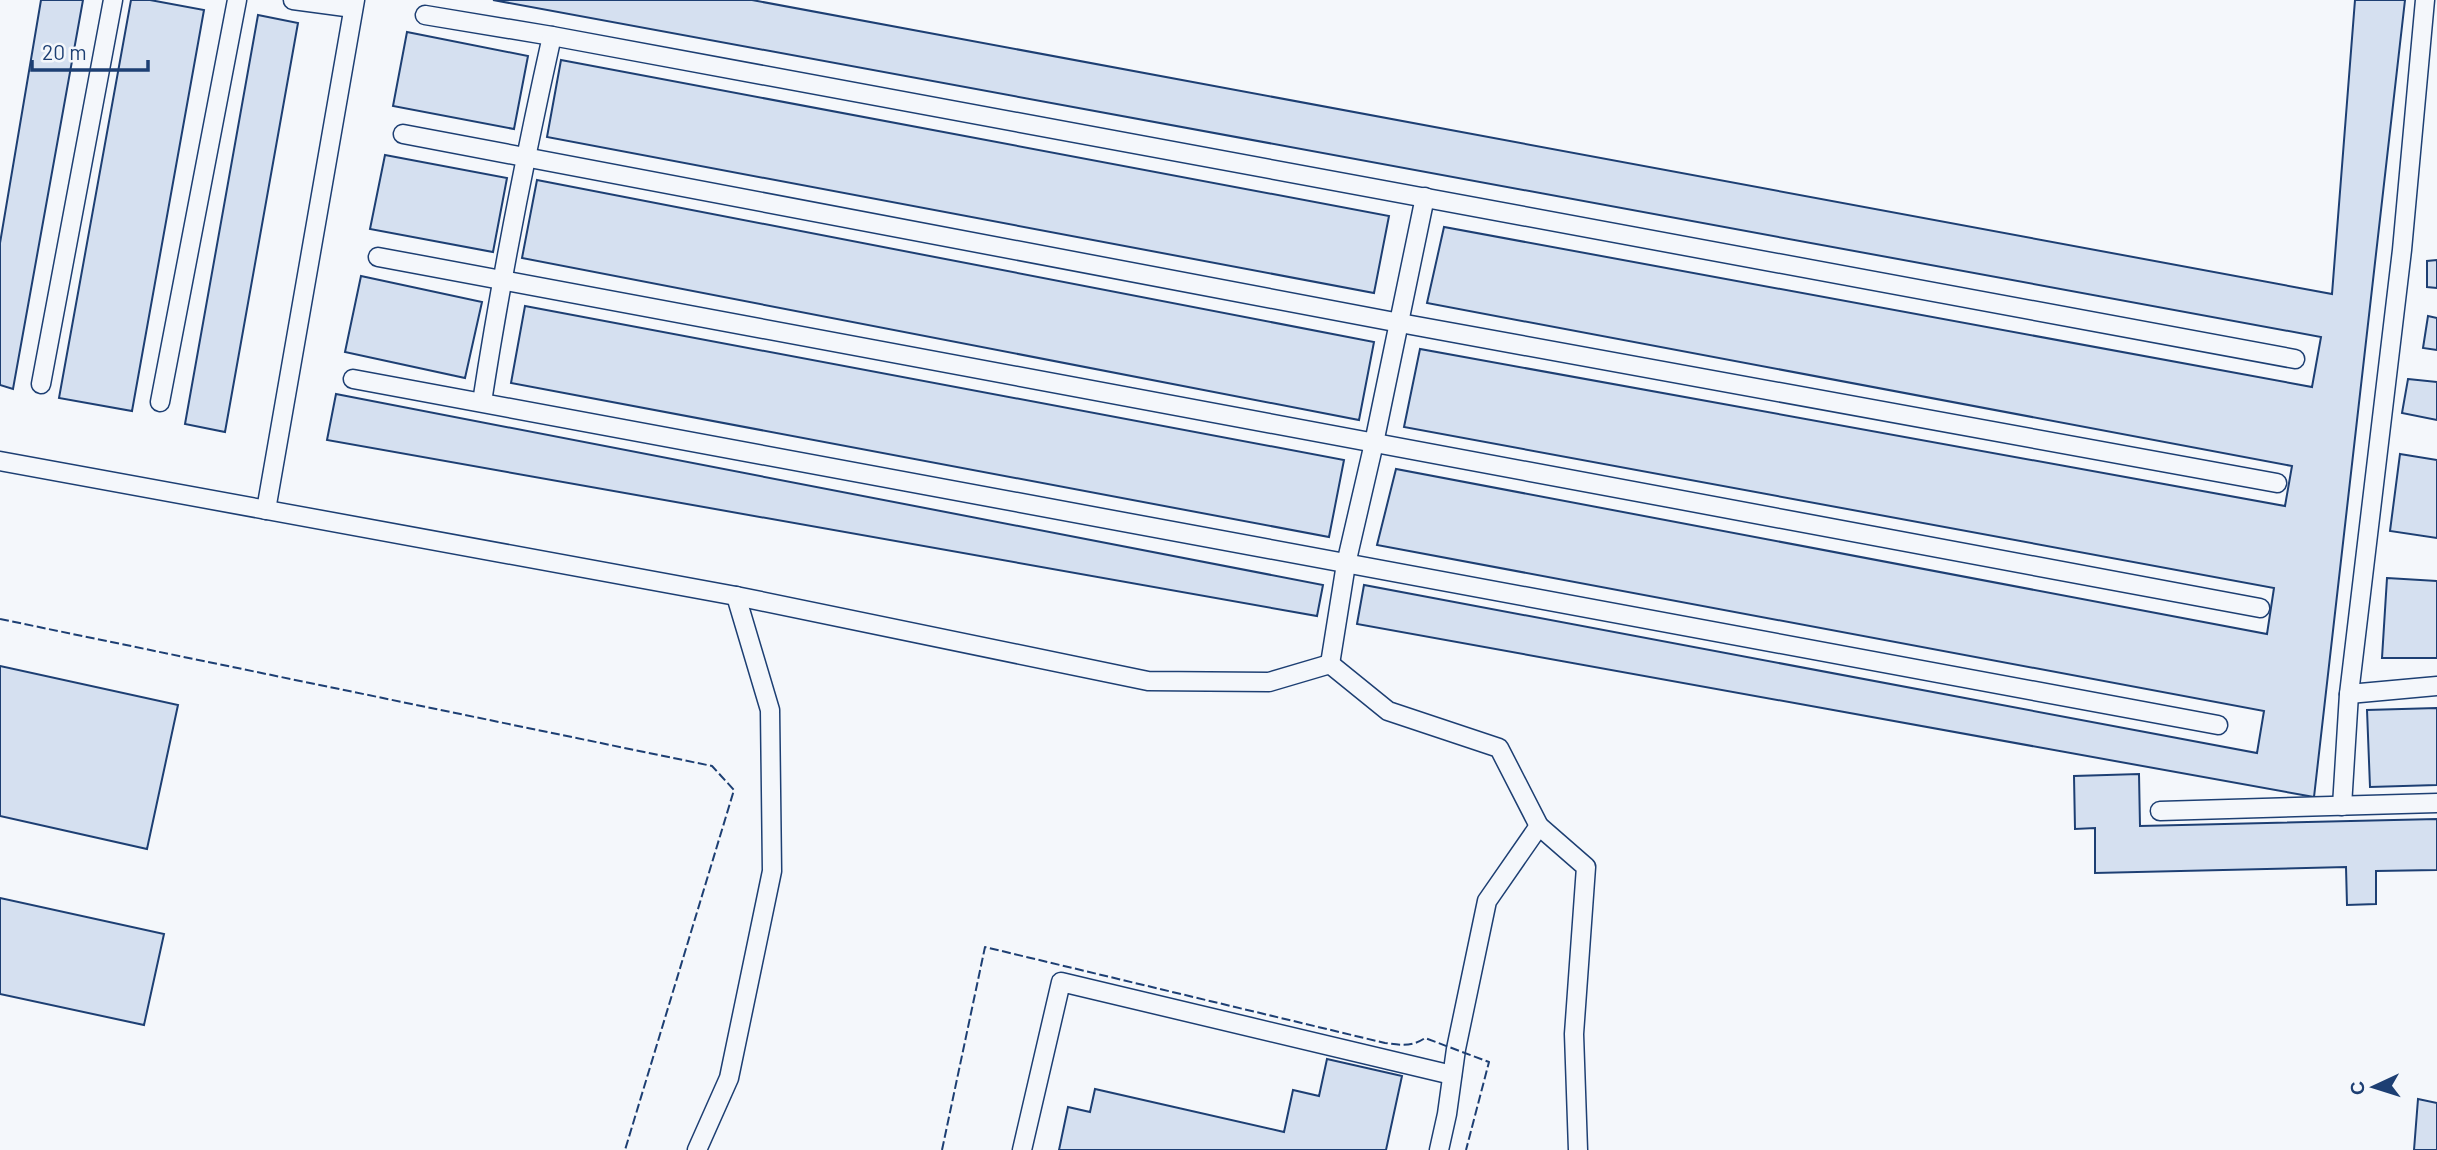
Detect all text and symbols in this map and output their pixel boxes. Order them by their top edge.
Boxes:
scale bar [32,28,147,72]
text: 20 m [42,39,87,64]
north arrow [2339,1052,2409,1122]
text: С [2345,1080,2368,1096]

